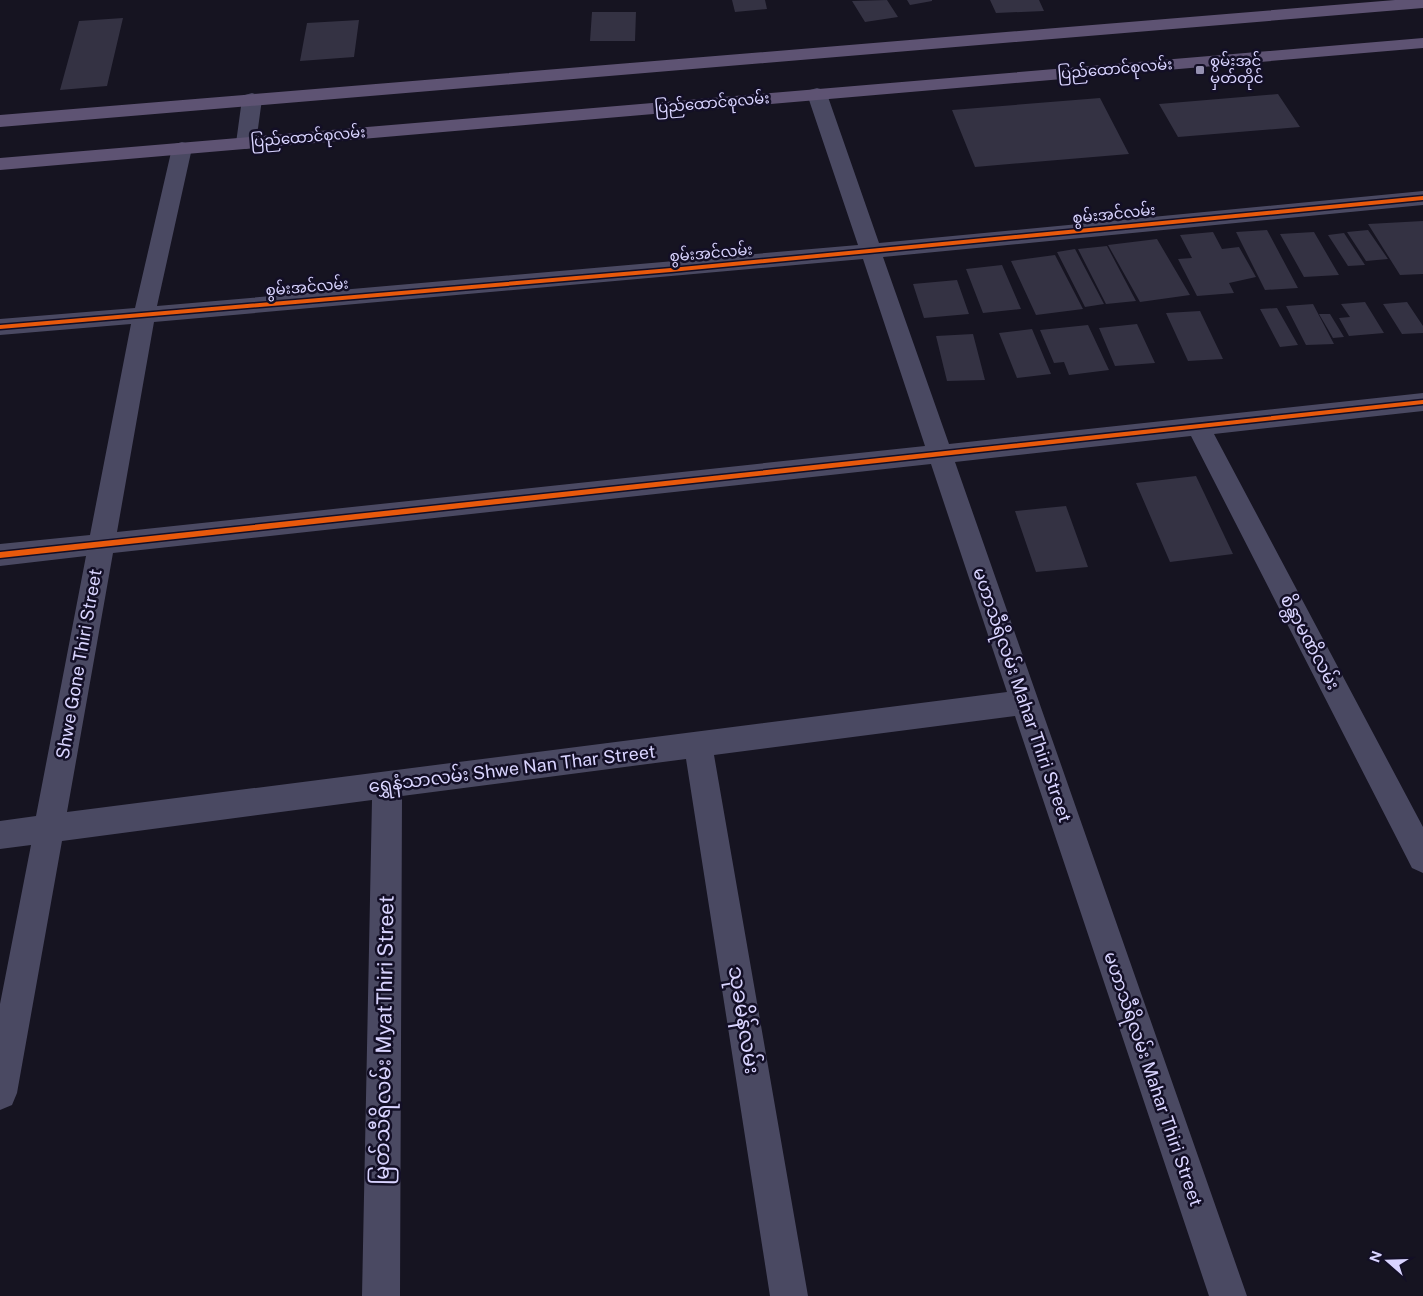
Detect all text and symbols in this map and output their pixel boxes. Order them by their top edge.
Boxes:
place label: စွမ်းအင် မှတ်တိုင် [1210,51,1264,90]
street label: ပြည်ထောင်စုလမ်း [1057,54,1173,86]
marker: စွမ်းအင် မှတ်တိုင် [1194,64,1206,76]
street label: ပြည်ထောင်စုလမ်း [654,88,770,120]
street label: ပြည်ထောင်စုလမ်း [250,122,366,154]
street label: စွမ်းအင်လမ်း [1071,200,1157,229]
street label: စွမ်းအင်လမ်း [669,239,754,268]
street label: စွမ်းအင်လမ်း [265,273,350,302]
street label: မဟာသီရိလမ်း Mahar Thiri Street [964,564,1079,827]
street label: Shwe Gone Thiri Street [51,567,106,761]
street label: စိန္တာမဏိလမ်း [1272,589,1347,695]
street label: ရွှေနံသာလမ်း Shwe Nan Thar Street [367,738,657,801]
street label: မြတ်သီရိလမ်း MyatThiri Street [365,895,404,1185]
street label: မဟာသီရိလမ်း Mahar Thiri Street [1095,948,1210,1211]
street label: သုခမိန်လမ်း [719,964,768,1077]
north arrow [1363,1236,1413,1286]
text: N [1366,1249,1385,1264]

